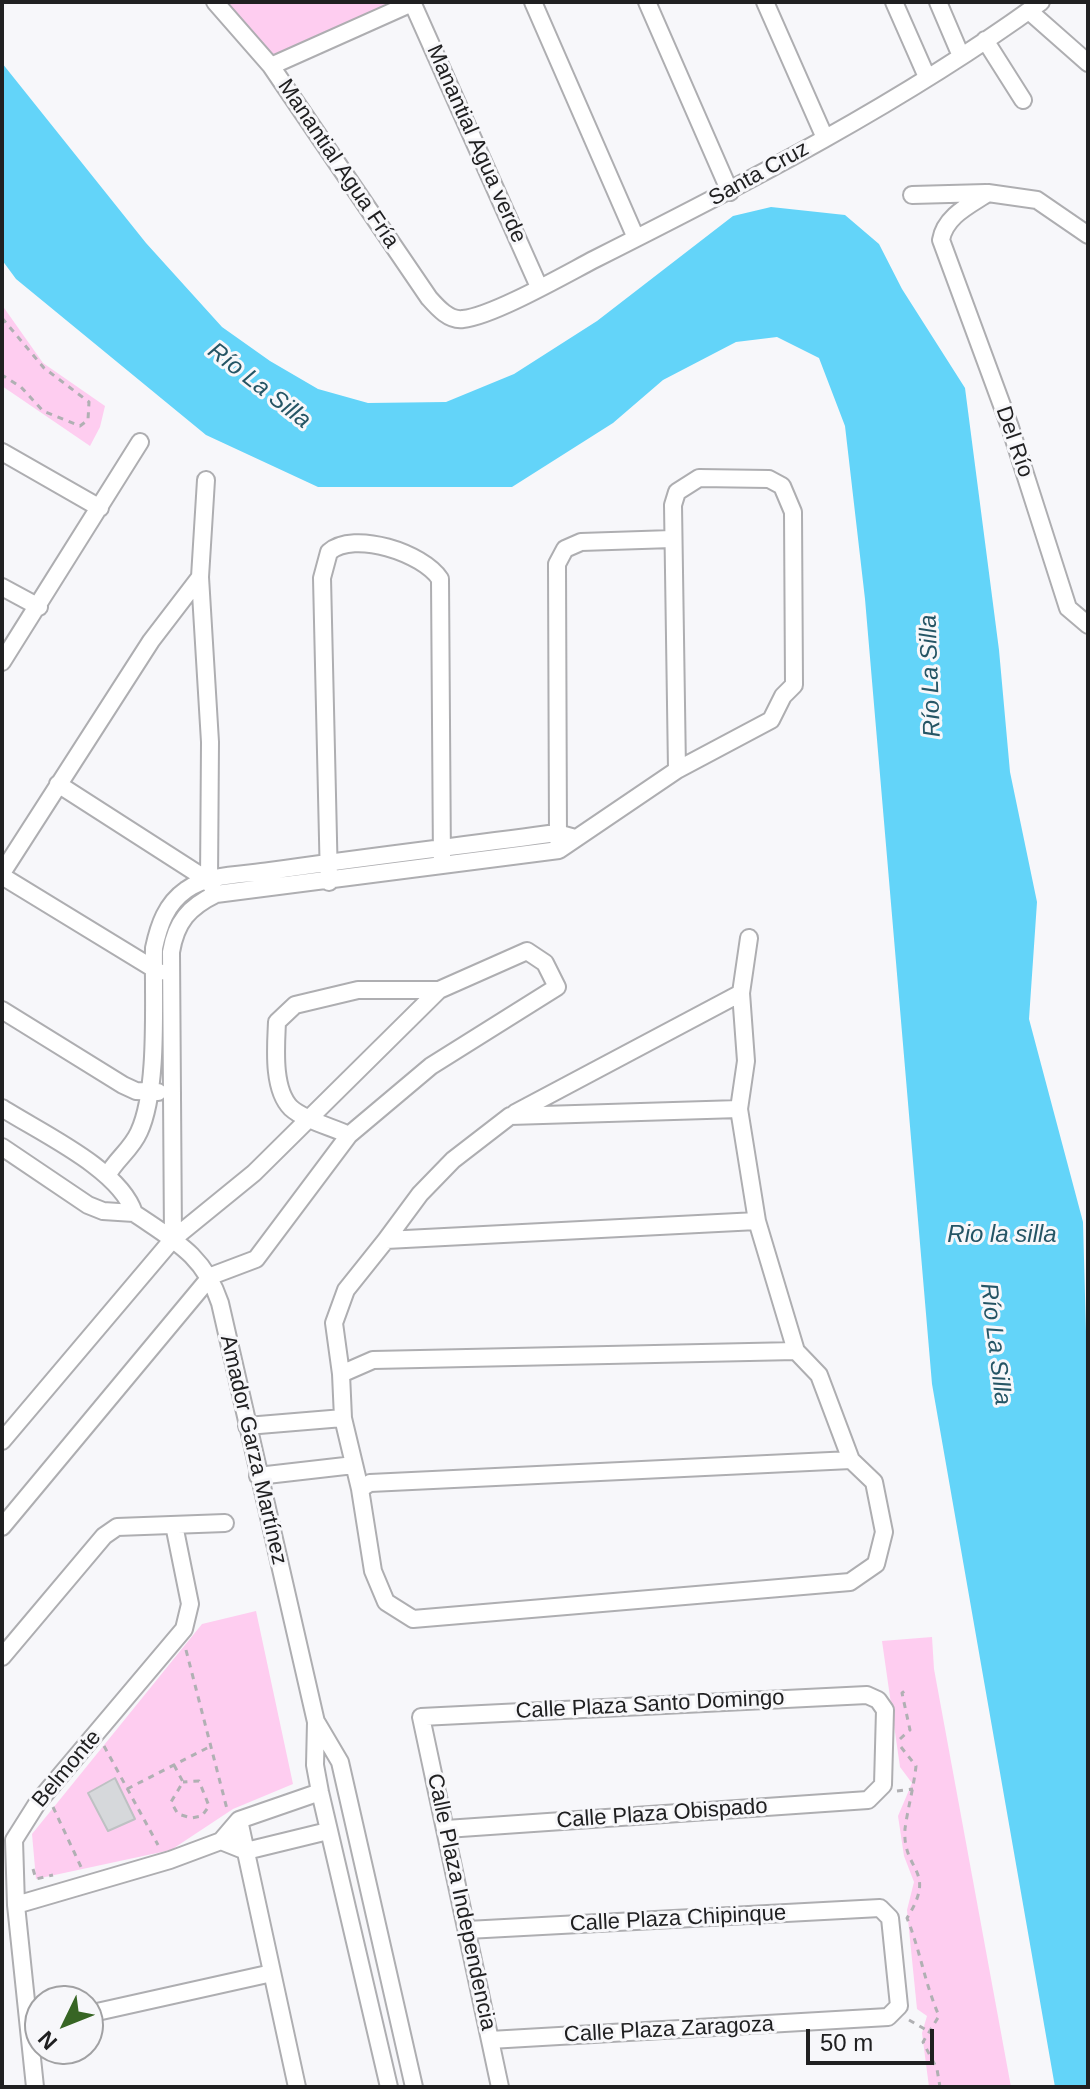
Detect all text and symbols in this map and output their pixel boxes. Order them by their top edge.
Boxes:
street label: Manantial Agua verde [420,41,532,247]
street label: Manantial Agua Fría [272,74,404,254]
street label: Santa Cruz [704,136,814,212]
water label: Río La Silla [202,337,316,435]
street label: Del Río [990,403,1038,481]
water label: Río La Silla [914,614,948,738]
water label: Rio la silla [947,1221,1057,1249]
water label: Río La Silla [973,1281,1017,1407]
street label: Amador Garza Martínez [214,1333,292,1567]
street label: Calle Plaza Santo Domingo [515,1685,785,1725]
street label: Belmonte [27,1725,107,1813]
street label: Calle Plaza Independencia [421,1771,501,2033]
street label: Calle Plaza Obispado [556,1793,768,1835]
street label: Calle Plaza Chipinque [569,1900,787,1938]
north arrow [24,1985,104,2065]
street label: Calle Plaza Zaragoza [563,2011,775,2049]
scale bar [810,2013,938,2063]
text: N [33,2026,62,2055]
text: 50 m [820,2029,873,2056]

